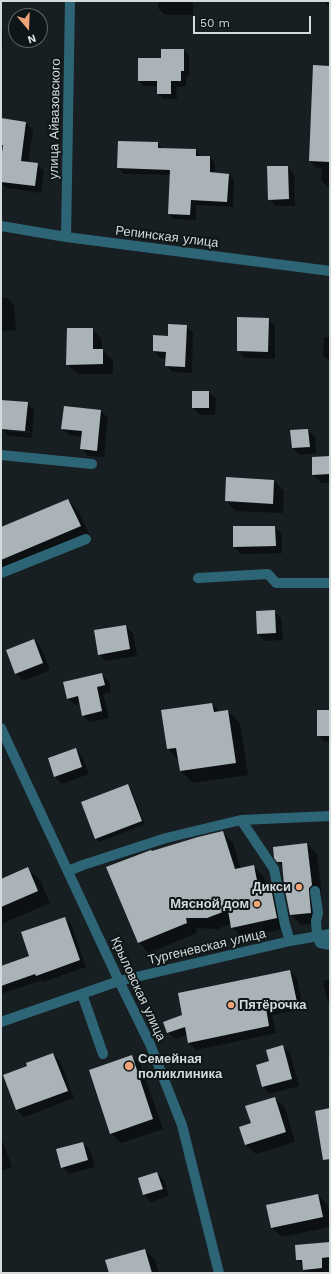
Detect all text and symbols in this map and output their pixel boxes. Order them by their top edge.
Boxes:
north arrow [8,8,48,48]
scale bar [195,8,313,34]
text: 50 m [200,16,230,30]
text: N [26,31,38,46]
street label: улица Айвазовского [46,58,64,180]
street label: Репинская улица [115,223,219,251]
place label: Дикси [252,879,291,895]
marker: Дикси [294,882,304,892]
place label: Мясной дом [170,896,249,912]
marker: Мясной дом [252,899,262,909]
street label: Тургеневская улица [147,926,267,968]
street label: Крыловская улица [107,935,169,1043]
place label: Пятёрочка [239,997,306,1013]
marker: Пятёрочка [226,1000,236,1010]
place label: Семейная поликлиника [138,1051,222,1082]
marker: Семейная поликлиника [123,1060,135,1072]

